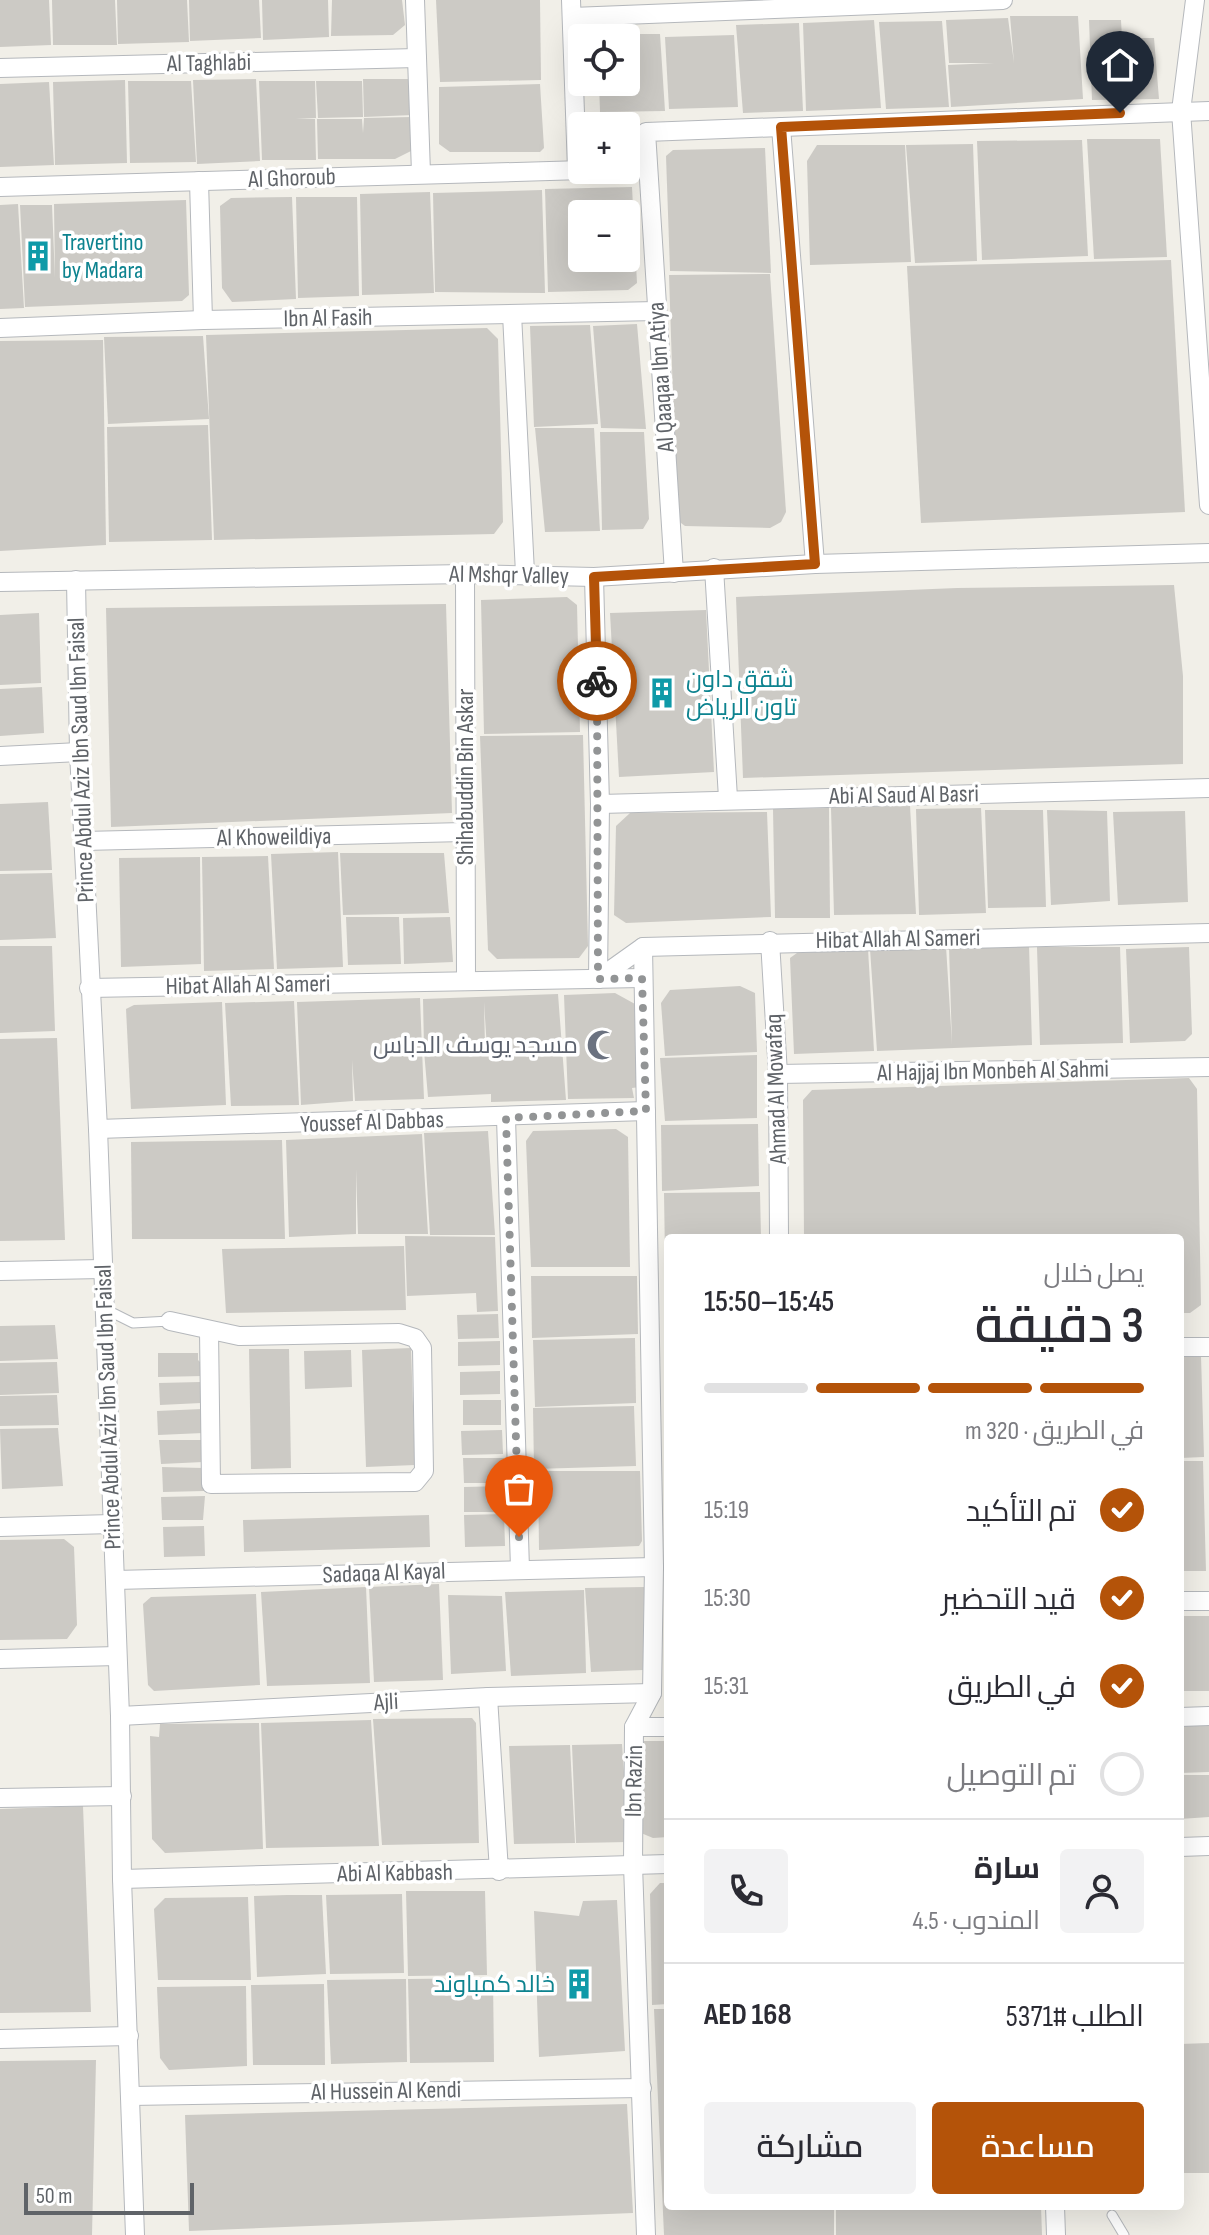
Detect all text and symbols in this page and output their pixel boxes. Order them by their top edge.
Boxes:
map controls [568,24,640,272]
button: locate [568,24,640,96]
pin [1086,31,1154,113]
icon: home [1098,43,1142,87]
street label: Al Taghlabi [166,48,251,78]
button: + [568,112,640,184]
street label: Al Ghoroub [247,162,336,194]
button: − [568,200,640,272]
place label: Travertino by Madara [62,228,143,285]
building icon: Travertino by Madara [21,239,55,273]
street label: Al Qaaqaa Ibn Atiya [641,301,681,454]
street label: Ibn Al Fasih [283,303,373,333]
street label: Al Mshqr Valley [448,559,569,591]
street label: Prince Abdul Aziz Ibn Saud Ibn Faisal [62,617,100,903]
courier [557,641,637,721]
icon: bike [575,659,619,703]
place label: شقق داون تاون الرياض [686,665,797,722]
building icon: شقق داون تاون الرياض [645,676,679,710]
street label: Shihabuddin Bin Askar [451,689,480,865]
street label: Abi Al Saud Al Basri [828,779,979,811]
street label: Al Khoweildiya [216,822,331,853]
street label: Hibat Allah Al Sameri [815,923,981,955]
street label: Hibat Allah Al Sameri [165,969,331,1001]
street label: Ahmad Al Mowafaq [759,1013,793,1166]
mosque icon: مسجد يوسف الدباس [585,1028,619,1062]
place label: مسجد يوسف الدباس [373,1031,578,1060]
street label: Al Hajjaj Ibn Monbeh Al Sahmi [876,1054,1109,1088]
street label: Youssef Al Dabbas [300,1105,444,1139]
text: يصل خلال [1043,1259,1144,1290]
street label: Prince Abdul Aziz Ibn Saud Ibn Faisal [89,1264,127,1550]
text: 15:45–15:50 [704,1284,834,1320]
text: 3 دقيقة [975,1295,1144,1358]
text: في الطريق · 320 m [965,1416,1144,1447]
pin [485,1455,553,1537]
icon: bag [497,1467,541,1511]
icon: check [1100,1488,1144,1532]
text: تم التأكيد [966,1494,1076,1530]
text: 15:19 [704,1495,749,1526]
street label: Sadaqa Al Kayal [322,1556,446,1590]
icon: check [1100,1576,1144,1620]
text: قيد التحضير [942,1582,1076,1618]
text: 15:30 [704,1583,751,1614]
icon: check [1100,1664,1144,1708]
text: في الطريق [947,1670,1076,1706]
text: 15:31 [704,1671,748,1702]
street label: Ajli [372,1687,399,1717]
street label: Ibn Razin [619,1745,649,1817]
text: تم التوصيل [947,1758,1076,1794]
button: phone [704,1849,788,1933]
button: person [1060,1849,1144,1933]
text: سارة [974,1851,1040,1887]
street label: Abi Al Kabbash [336,1857,453,1889]
text: المندوب · 4.5 [913,1906,1040,1937]
building icon: خالد كمباوند [562,1967,596,2001]
place label: خالد كمباوند [434,1970,555,1999]
text: AED 168 [704,1997,792,2033]
text: الطلب #5371 [1006,1999,1144,2035]
street label: Al Hussein Al Kendi [310,2075,461,2107]
button: مشاركة [704,2102,916,2194]
button: مساعدة [932,2102,1144,2194]
scale bar [24,2179,194,2215]
text: 50 m [36,2183,72,2210]

